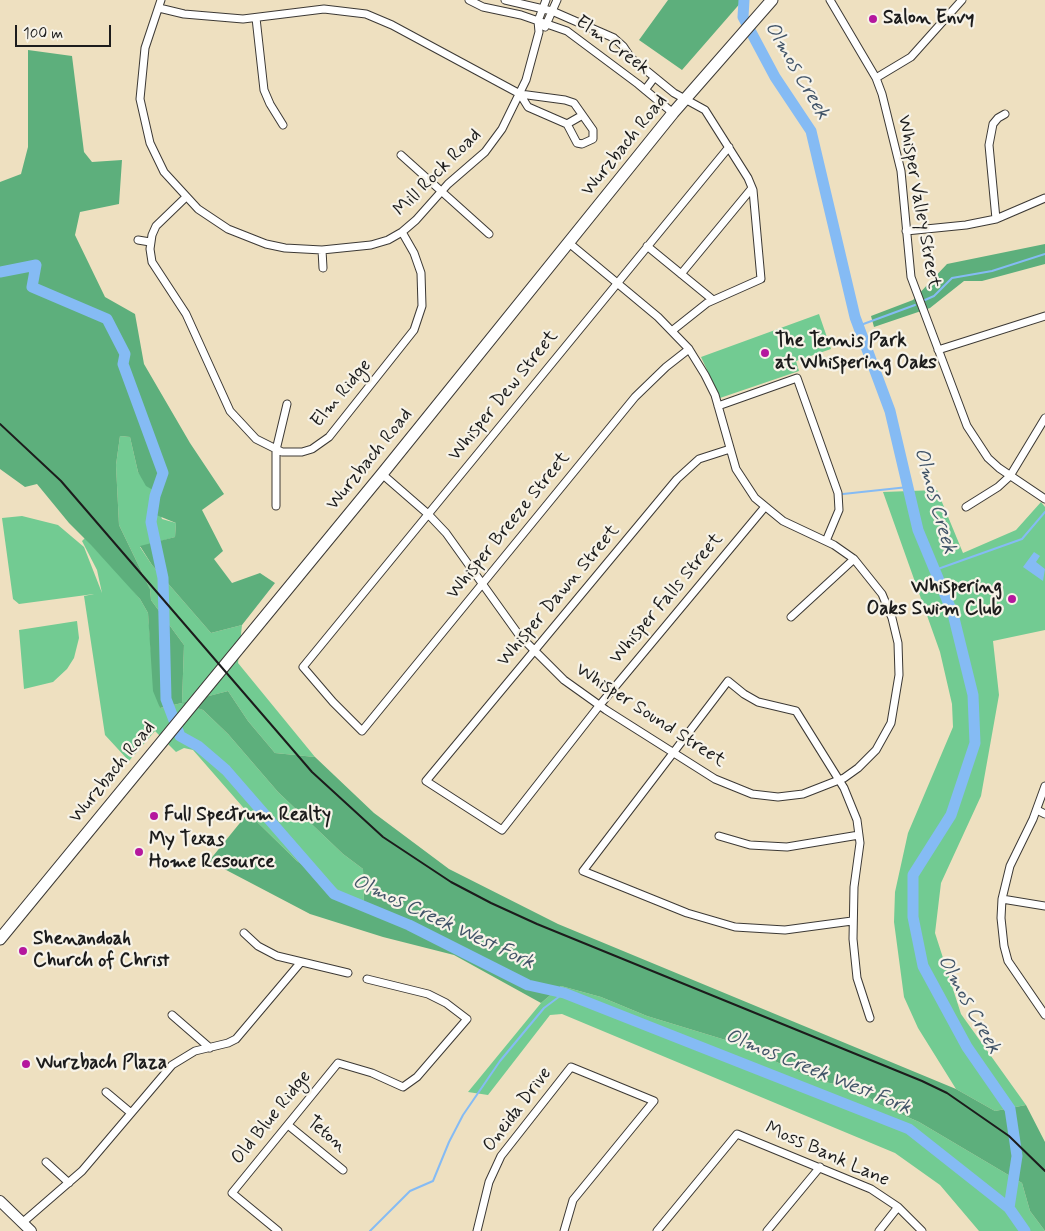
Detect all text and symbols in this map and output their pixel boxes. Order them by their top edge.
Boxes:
place label: Salon Envy [883,8,974,30]
street label: Elm Creek [570,11,654,81]
marker: Salon Envy [867,13,879,25]
scale bar [18,15,114,47]
water label: Olmos Creek [758,18,834,124]
text: 100 m [23,24,63,44]
street label: Wurzbach Road [577,91,673,201]
street label: Whisper Valley Street [891,113,945,291]
street label: Mill Rock Road [389,124,487,222]
street label: Whisper Dew Street [444,326,564,466]
place label: The Tennis Park at Whispering Oaks [775,331,937,375]
marker: The Tennis Park at Whispering Oaks [759,347,771,359]
street label: Elm Ridge [307,355,377,433]
street label: Wurzbach Road [322,405,418,515]
water label: Olmos Creek [907,445,961,557]
street label: Whisper Breeze Street [442,448,576,604]
street label: Whisper Dawn Street [493,520,625,672]
street label: Whisper Falls Street [606,529,728,669]
place label: Whispering Oaks Swim Club [866,577,1002,621]
marker: Whispering Oaks Swim Club [1006,593,1018,605]
street label: Whisper Sound Street [571,659,729,773]
street label: Wurzbach Road [65,718,161,828]
place label: Full Spectrum Realty [164,805,331,827]
marker: Full Spectrum Realty [148,810,160,822]
place label: My Texas Home Resource [149,830,275,874]
marker: My Texas Home Resource [133,846,145,858]
water label: Olmos Creek West Fork [348,870,538,976]
place label: Shenandoah Church of Christ [33,929,169,973]
marker: Shenandoah Church of Christ [17,945,29,957]
water label: Olmos Creek [931,952,1005,1058]
water label: Olmos Creek West Fork [722,1025,914,1121]
place label: Wurzbach Plaza [36,1053,167,1075]
marker: Wurzbach Plaza [20,1058,32,1070]
street label: Oneida Drive [479,1063,557,1157]
street label: Old Blue Ridge [227,1066,317,1170]
street label: Teton [301,1112,351,1158]
street label: Moss Bank Lane [761,1117,893,1193]

